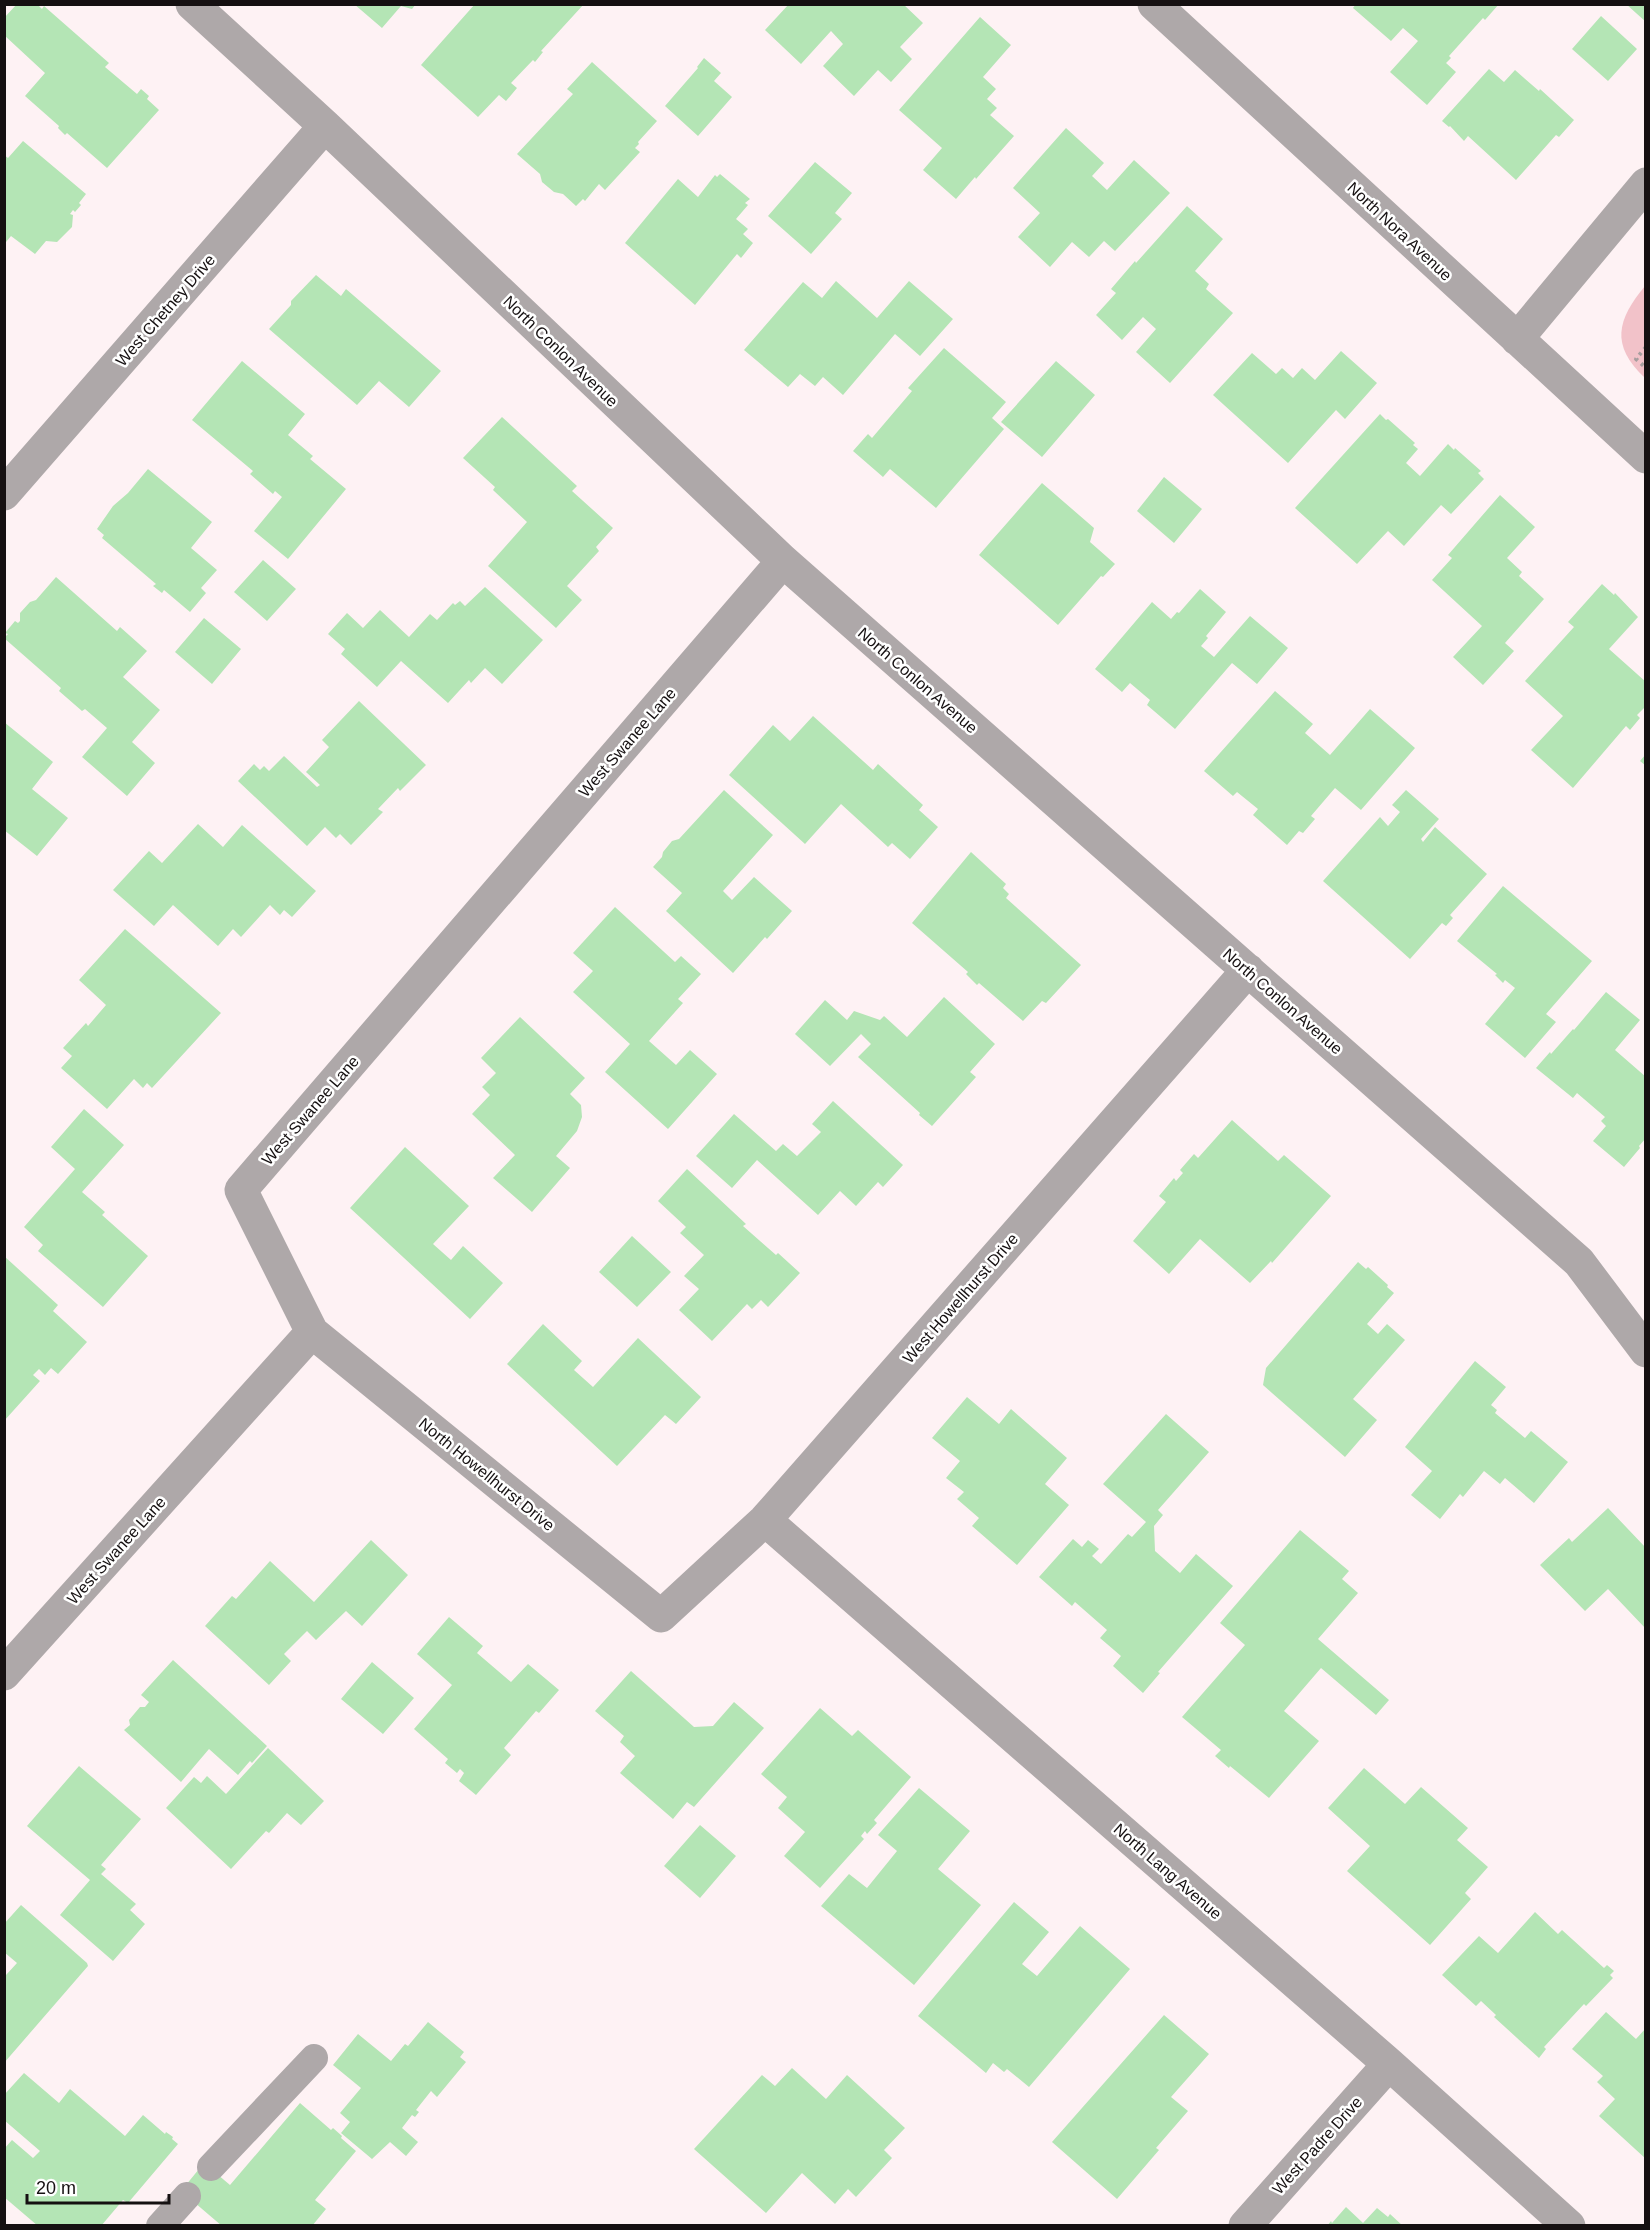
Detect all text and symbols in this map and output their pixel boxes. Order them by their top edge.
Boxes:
street label: North Nora Avenue [1344,179,1455,284]
street label: West Chetney Drive [112,251,218,369]
street label: North Conlon Avenue [500,293,621,410]
street label: North Conlon Avenue [855,624,981,737]
street label: West Swanee Lane [576,684,679,800]
street label: North Conlon Avenue [1220,945,1346,1058]
street label: West Swanee Lane [259,1052,362,1168]
street label: West Howellhurst Drive [900,1230,1021,1367]
street label: North Howellhurst Drive [416,1415,558,1534]
street label: West Swanee Lane [64,1493,169,1607]
street label: North Lang Avenue [1111,1820,1225,1923]
street label: West Padre Drive [1269,2093,1366,2197]
scale bar [27,2167,170,2205]
text: 20 m [36,2178,76,2198]

